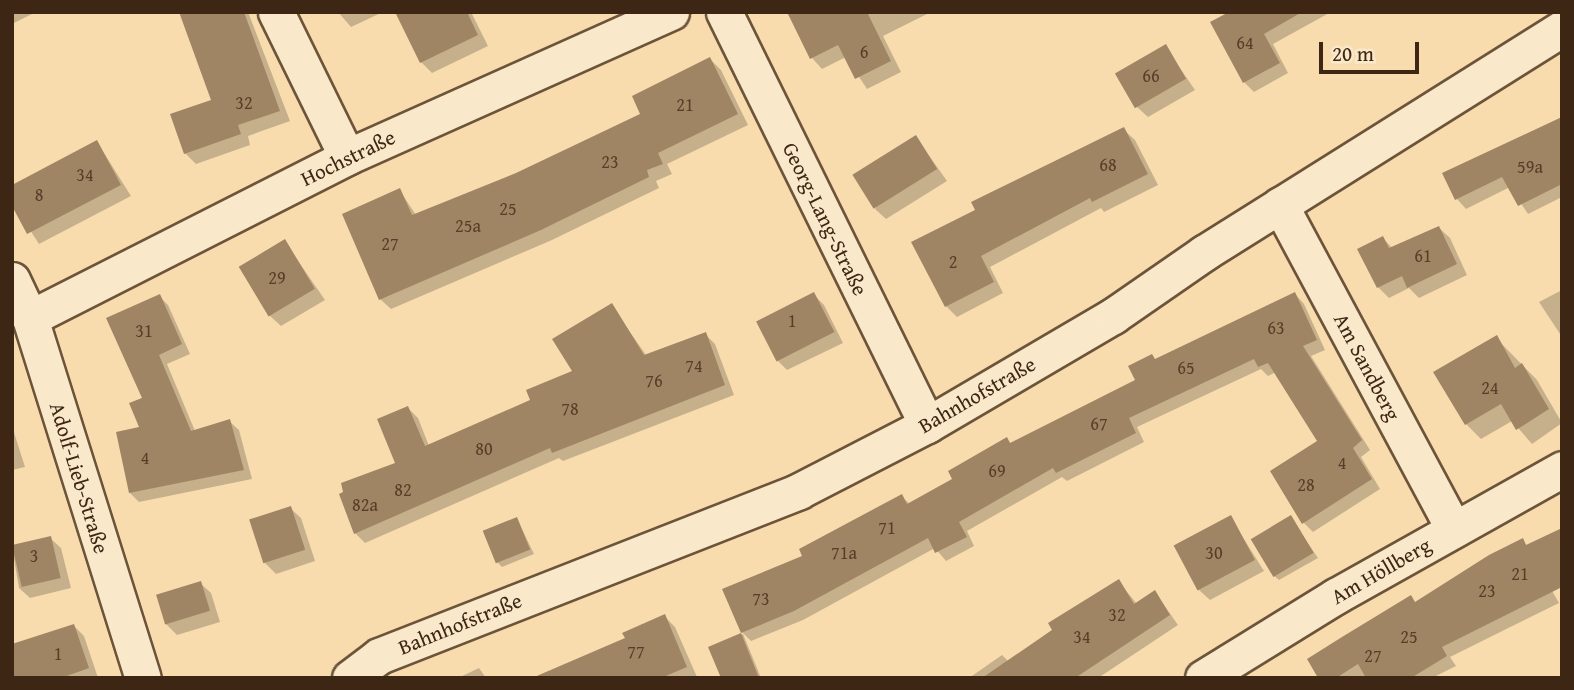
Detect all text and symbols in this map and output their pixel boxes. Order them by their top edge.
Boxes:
scale bar [1322,28,1422,72]
house number: 64 [1236,32,1254,54]
text: 20 m [1332,38,1374,69]
house number: 6 [860,41,868,63]
house number: 66 [1142,65,1160,87]
house number: 32 [235,92,253,114]
house number: 21 [676,94,694,116]
street label: Hochstraße [297,124,399,192]
street label: Georg-Lang-Straße [777,138,873,300]
house number: 23 [601,151,619,173]
house number: 68 [1099,154,1117,176]
house number: 59a [1517,156,1543,178]
house number: 34 [76,164,94,186]
house number: 8 [35,184,43,206]
house number: 25 [499,198,517,220]
house number: 25a [455,215,481,237]
house number: 27 [381,233,399,255]
house number: 61 [1414,245,1432,267]
house number: 2 [949,251,957,273]
house number: 29 [268,267,286,289]
street label: Am Sandberg [1328,309,1406,425]
house number: 1 [788,310,796,332]
house number: 63 [1267,317,1285,339]
house number: 31 [135,320,153,342]
street label: Bahnhofstraße [914,351,1040,439]
house number: 74 [685,355,703,377]
house number: 65 [1177,357,1195,379]
house number: 76 [645,370,663,392]
house number: 24 [1481,377,1499,399]
house number: 78 [561,398,579,420]
street label: Adolf-Lieb-Straße [44,399,114,557]
house number: 67 [1090,413,1108,435]
house number: 80 [475,438,493,460]
house number: 4 [141,447,149,469]
house number: 4 [1338,452,1346,474]
house number: 69 [988,460,1006,482]
house number: 28 [1297,474,1315,496]
house number: 82 [394,479,412,501]
house number: 82a [352,494,378,516]
house number: 71 [878,517,896,539]
street label: Am Höllberg [1327,532,1435,610]
house number: 71a [831,542,857,564]
house number: 30 [1205,542,1223,564]
house number: 3 [30,545,38,567]
house number: 21 [1511,563,1529,585]
house number: 23 [1478,580,1496,602]
street label: Bahnhofstraße [395,588,525,660]
house number: 73 [752,588,770,610]
house number: 32 [1108,604,1126,626]
house number: 34 [1073,626,1091,648]
house number: 25 [1400,626,1418,648]
house number: 77 [627,641,645,663]
house number: 1 [54,643,62,665]
house number: 27 [1364,645,1382,667]

